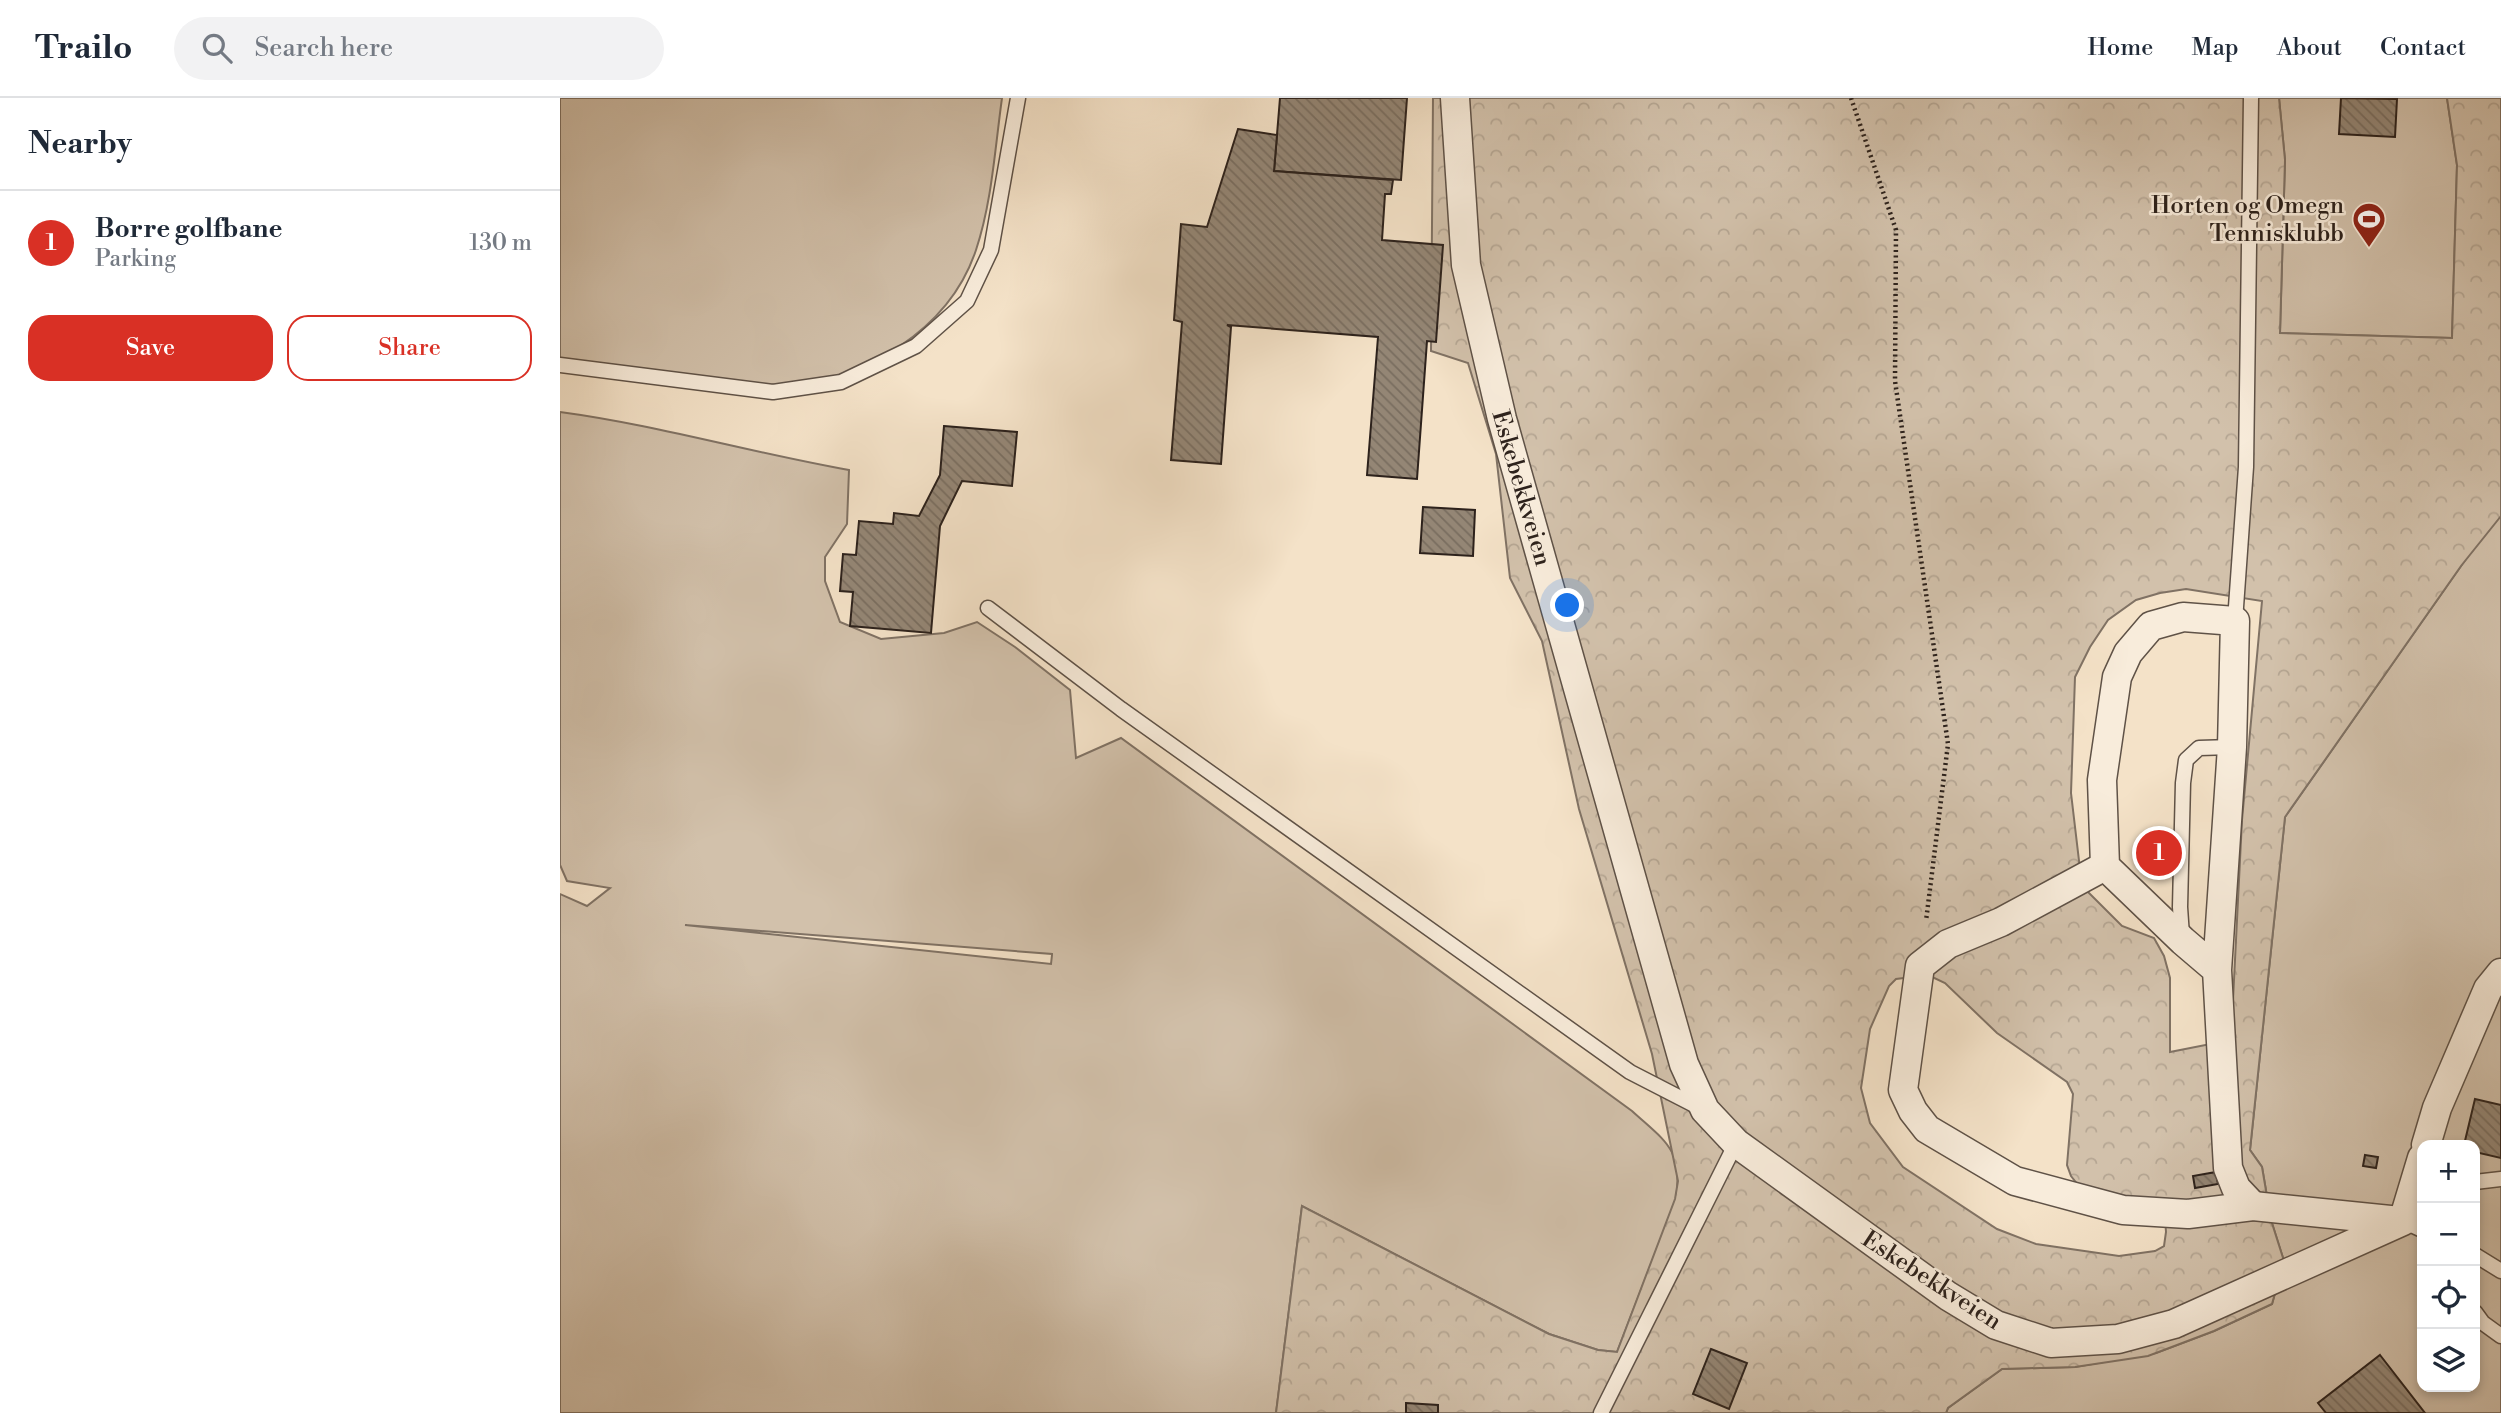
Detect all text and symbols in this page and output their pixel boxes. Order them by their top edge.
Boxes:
search box [174,17,664,80]
text: Trailo [35,28,132,69]
icon: search [198,29,236,67]
text: Search here [254,32,393,64]
text: Home [2088,33,2153,63]
text: Map [2191,33,2239,63]
text: About [2277,33,2342,63]
text: Contact [2380,33,2466,63]
text: Nearby [28,125,132,163]
place label: Horten og Omegn Tennisklubb [2151,191,2344,249]
sports icon: Horten og Omegn Tennisklubb [2350,200,2388,249]
text: Borre golfbane [95,213,282,245]
text: 1 [45,229,57,257]
text: 130 m [469,229,532,257]
text: Parking [95,245,176,273]
button: Save [28,315,273,381]
button: Share [287,315,532,381]
street label: Eskebekkveien [1485,407,1558,570]
your location [1550,588,1584,622]
pin: 1 [2136,827,2182,879]
map controls [2417,1140,2480,1392]
button: + [2417,1140,2480,1203]
button: − [2417,1203,2480,1266]
street label: Eskebekkveien [1856,1225,2007,1337]
button: locate [2417,1266,2480,1329]
button: layers [2417,1329,2480,1392]

